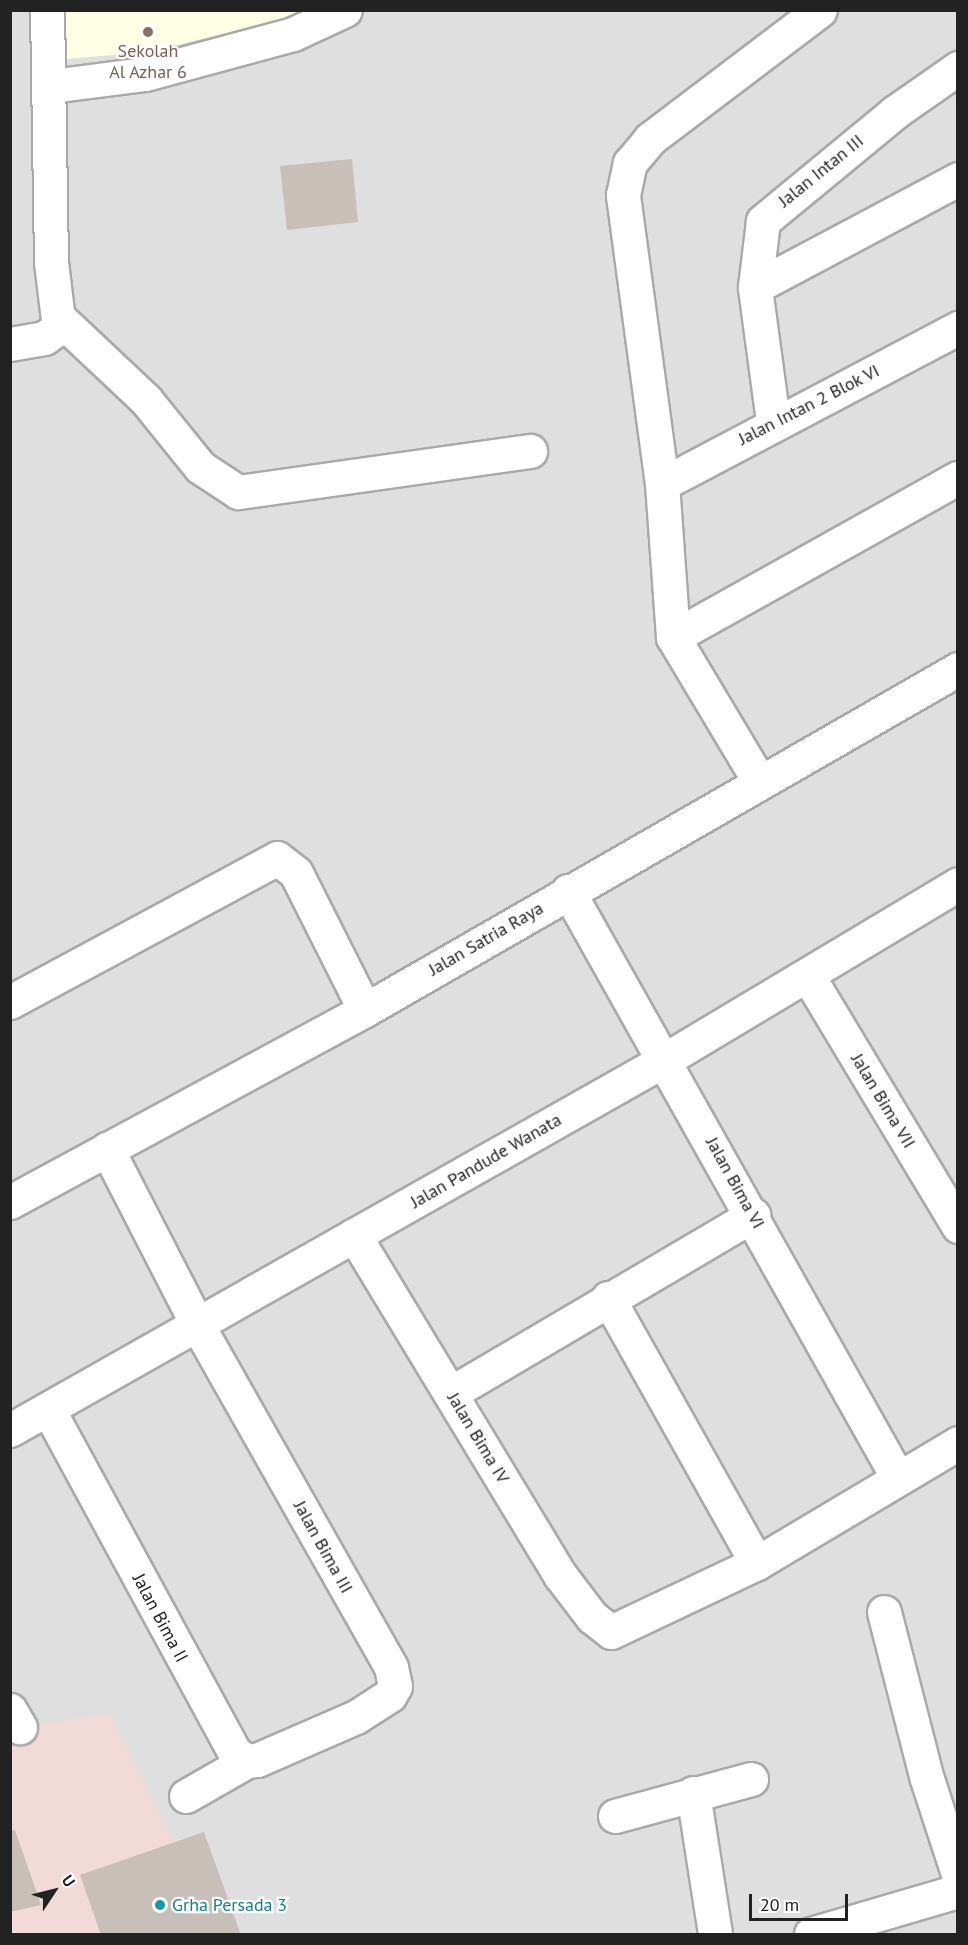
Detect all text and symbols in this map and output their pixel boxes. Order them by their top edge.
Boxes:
marker: Sekolah Al Azhar 6 [141,25,155,39]
place label: Sekolah Al Azhar 6 [109,41,187,84]
street label: Jalan Intan III [774,130,868,212]
street label: Jalan Intan 2 Blok VI [734,360,884,450]
street label: Jalan Satria Raya [425,897,547,981]
street label: Jalan Bima VII [846,1049,920,1153]
street label: Jalan Pandude Wanata [407,1109,565,1213]
street label: Jalan Bima VI [701,1133,769,1233]
street label: Jalan Bima IV [442,1389,514,1487]
street label: Jalan Bima III [289,1497,357,1597]
street label: Jalan Bima II [128,1570,192,1666]
north arrow [24,1861,84,1921]
text: U [58,1871,80,1891]
scale bar [752,1882,851,1920]
text: 20 m [760,1893,799,1916]
place label: Grha Persada 3 [172,1894,287,1916]
marker: Grha Persada 3 [153,1898,167,1912]

